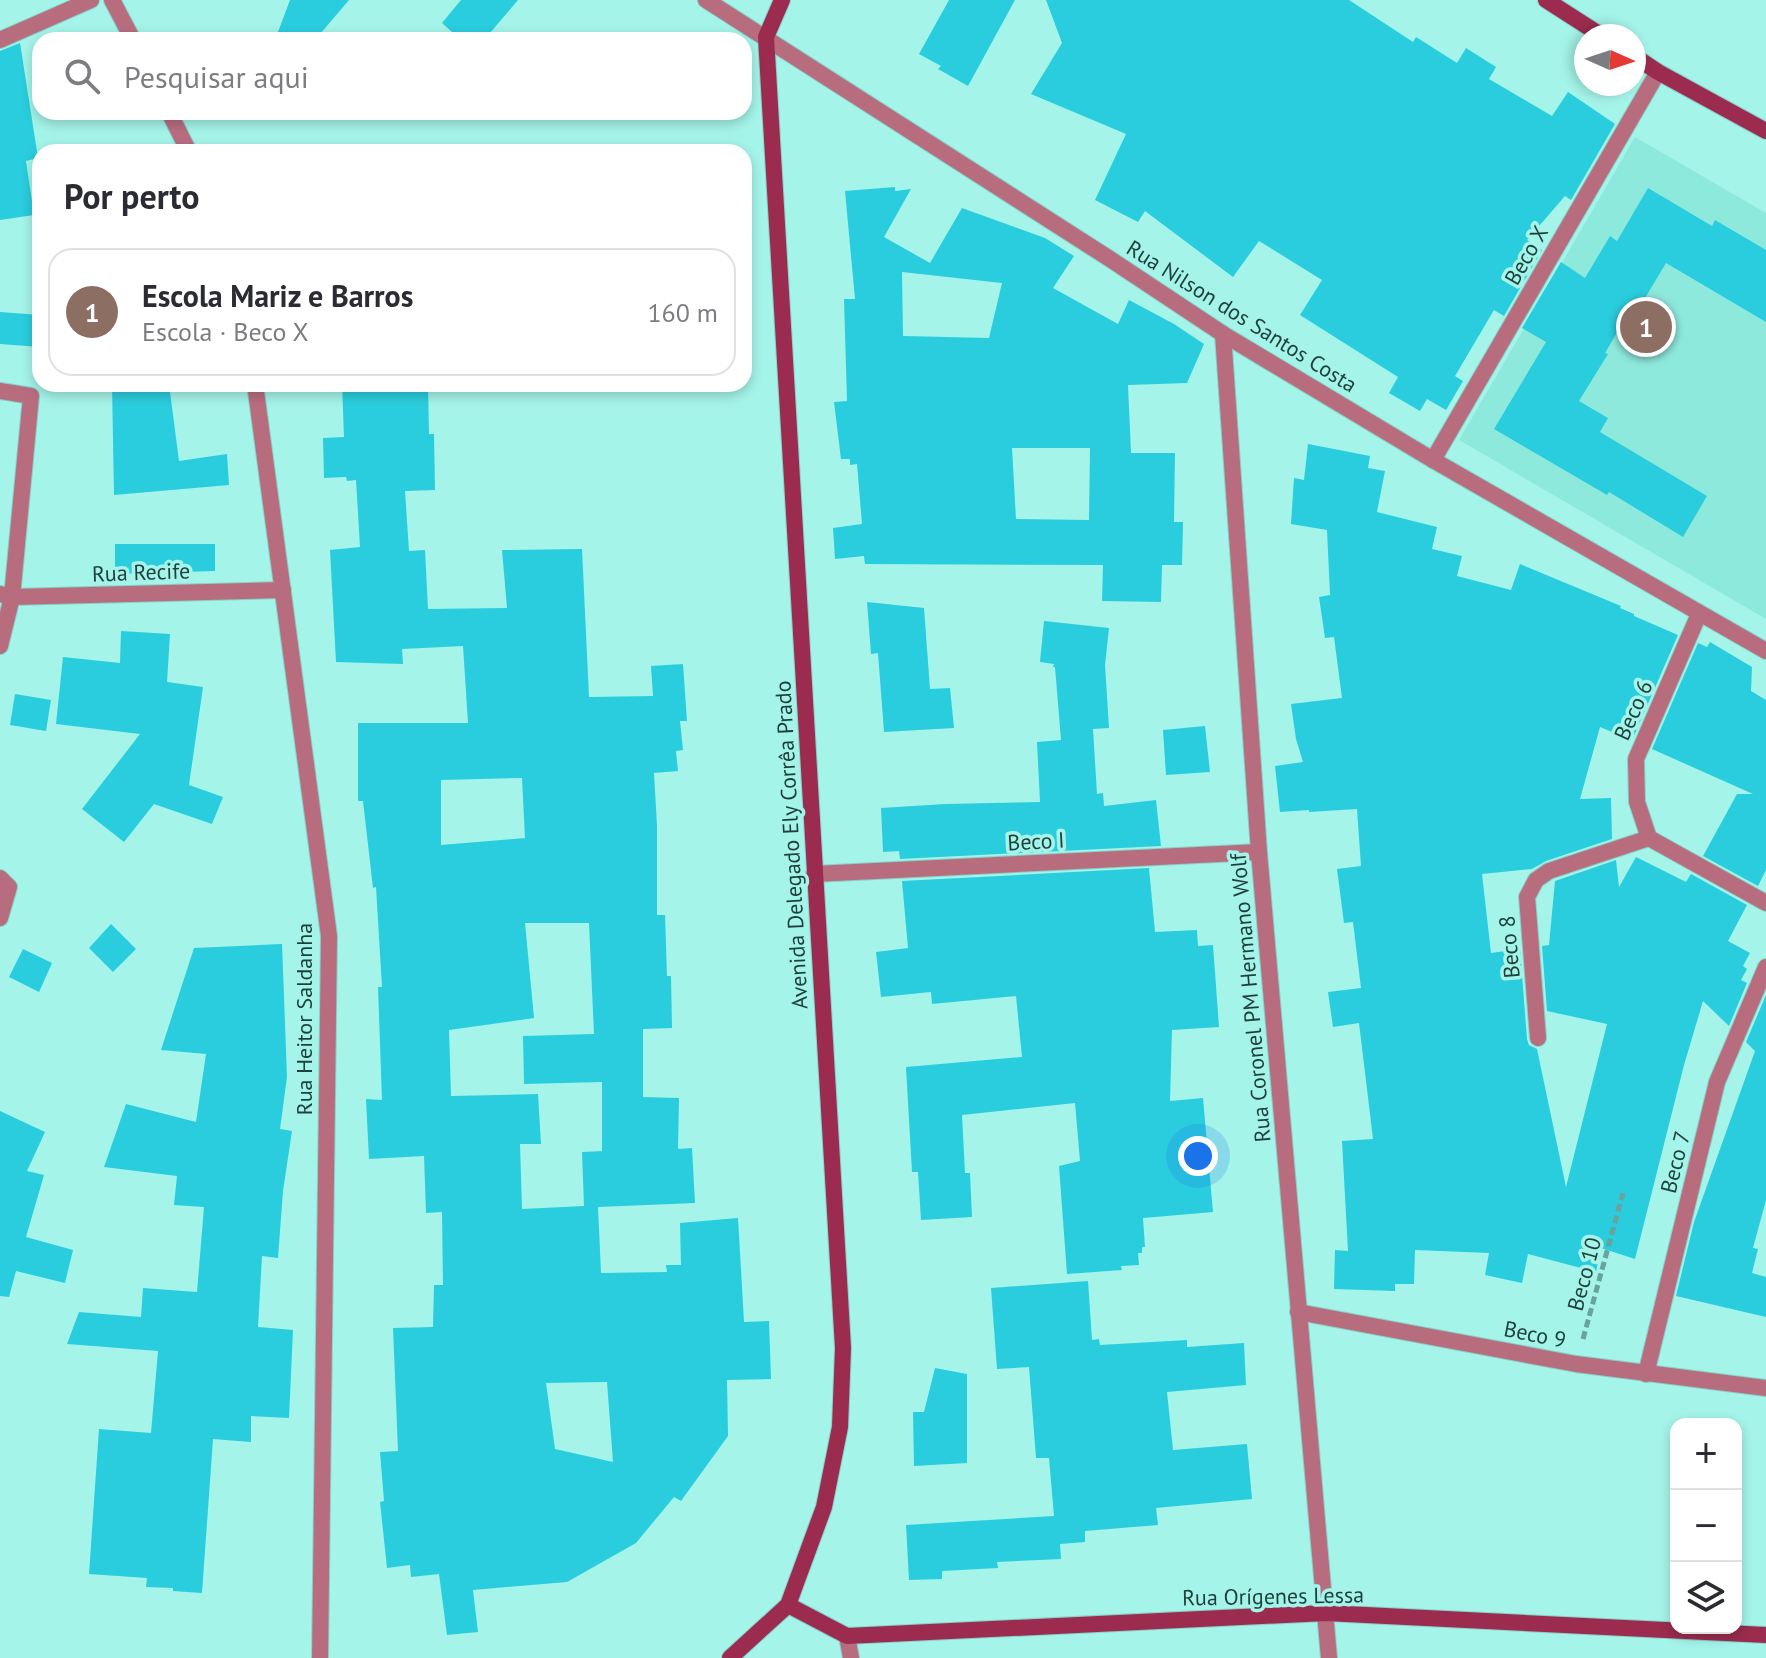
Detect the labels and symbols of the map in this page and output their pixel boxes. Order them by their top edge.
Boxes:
north arrow [1574,24,1646,96]
street label: Beco X [1498,220,1554,290]
street label: Rua Nilson dos Santos Costa [1122,234,1362,398]
pin: 1 [1620,297,1672,357]
street label: Rua Recife [91,556,191,588]
street label: Beco 6 [1607,676,1659,744]
street label: Avenida Delegado Ely Corrêa Prado [768,680,814,1010]
street label: Beco I [1007,826,1065,856]
street label: Rua Coronel PM Hermano Wolf [1223,852,1277,1143]
street label: Beco 8 [1492,914,1526,980]
street label: Rua Heitor Saldanha [290,923,318,1115]
street label: Beco 7 [1654,1128,1696,1196]
your location [1178,1136,1218,1176]
street label: Beco 10 [1561,1234,1607,1314]
street label: Beco 9 [1501,1314,1569,1354]
street label: Rua Orígenes Lessa [1182,1580,1364,1612]

